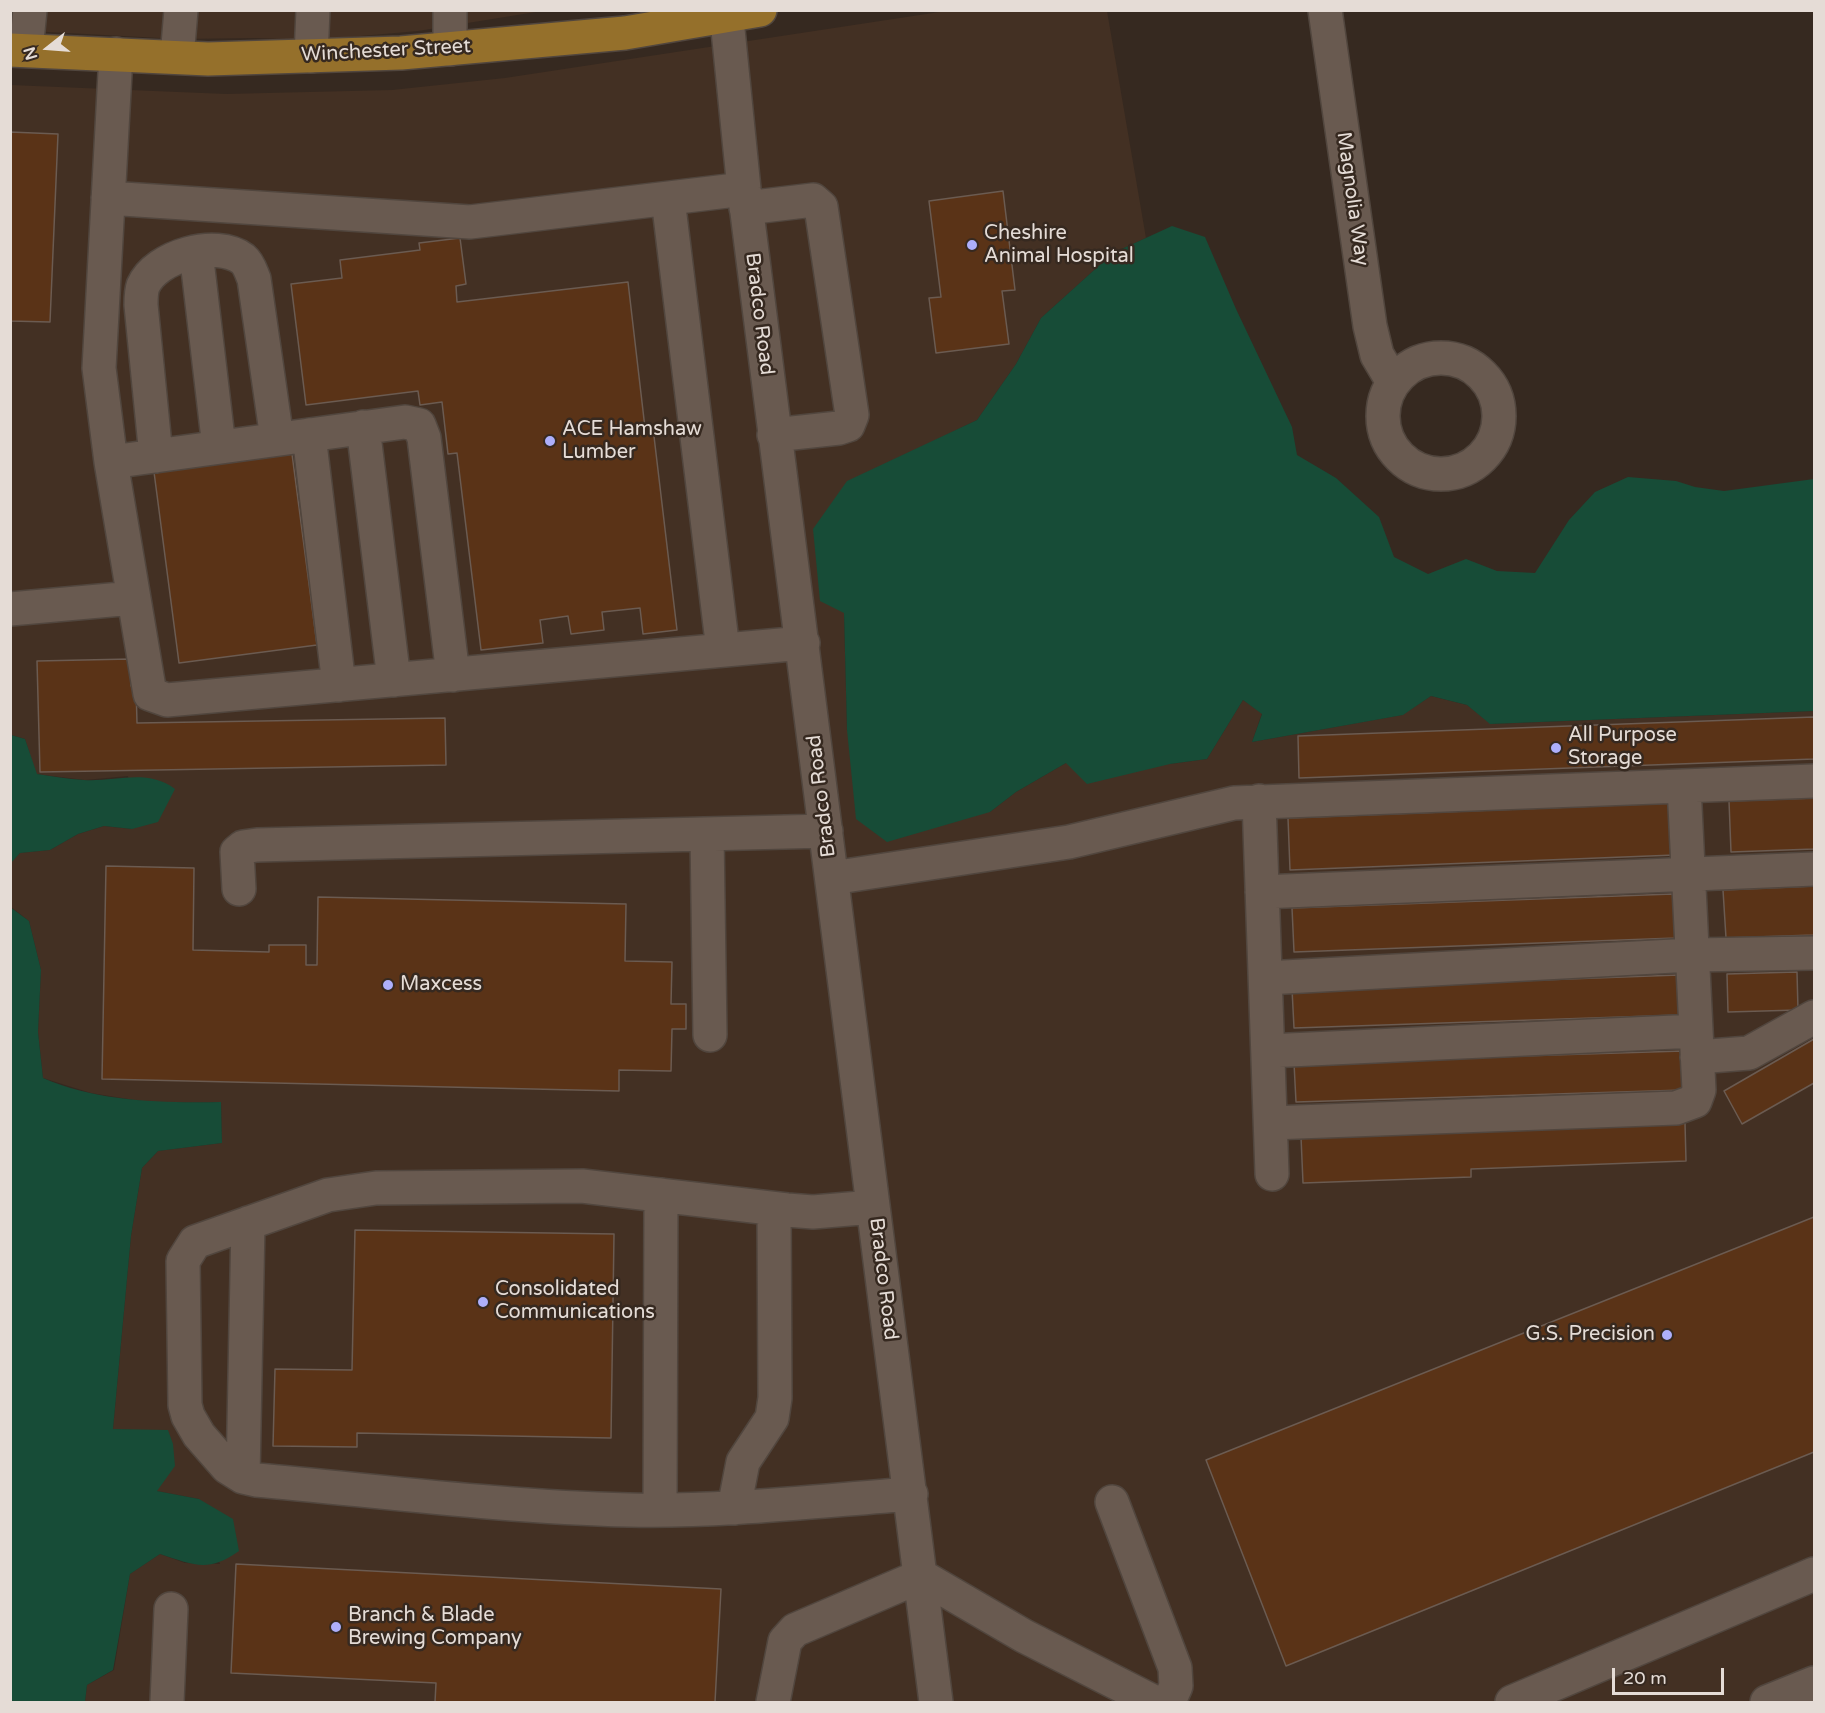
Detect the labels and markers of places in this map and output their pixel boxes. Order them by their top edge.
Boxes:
place label: Cheshire Animal Hospital [984,222,1134,269]
marker: Cheshire Animal Hospital [965,238,979,252]
place label: ACE Hamshaw Lumber [562,418,702,465]
marker: ACE Hamshaw Lumber [543,434,557,448]
place label: All Purpose Storage [1568,724,1677,771]
marker: All Purpose Storage [1549,741,1563,755]
place label: Maxcess [400,973,482,997]
marker: Maxcess [381,978,395,992]
place label: Consolidated Communications [495,1278,655,1325]
marker: Consolidated Communications [476,1295,490,1309]
place label: G.S. Precision [1525,1323,1655,1347]
marker: G.S. Precision [1660,1328,1674,1342]
place label: Branch & Blade Brewing Company [348,1604,522,1651]
marker: Branch & Blade Brewing Company [329,1620,343,1634]

